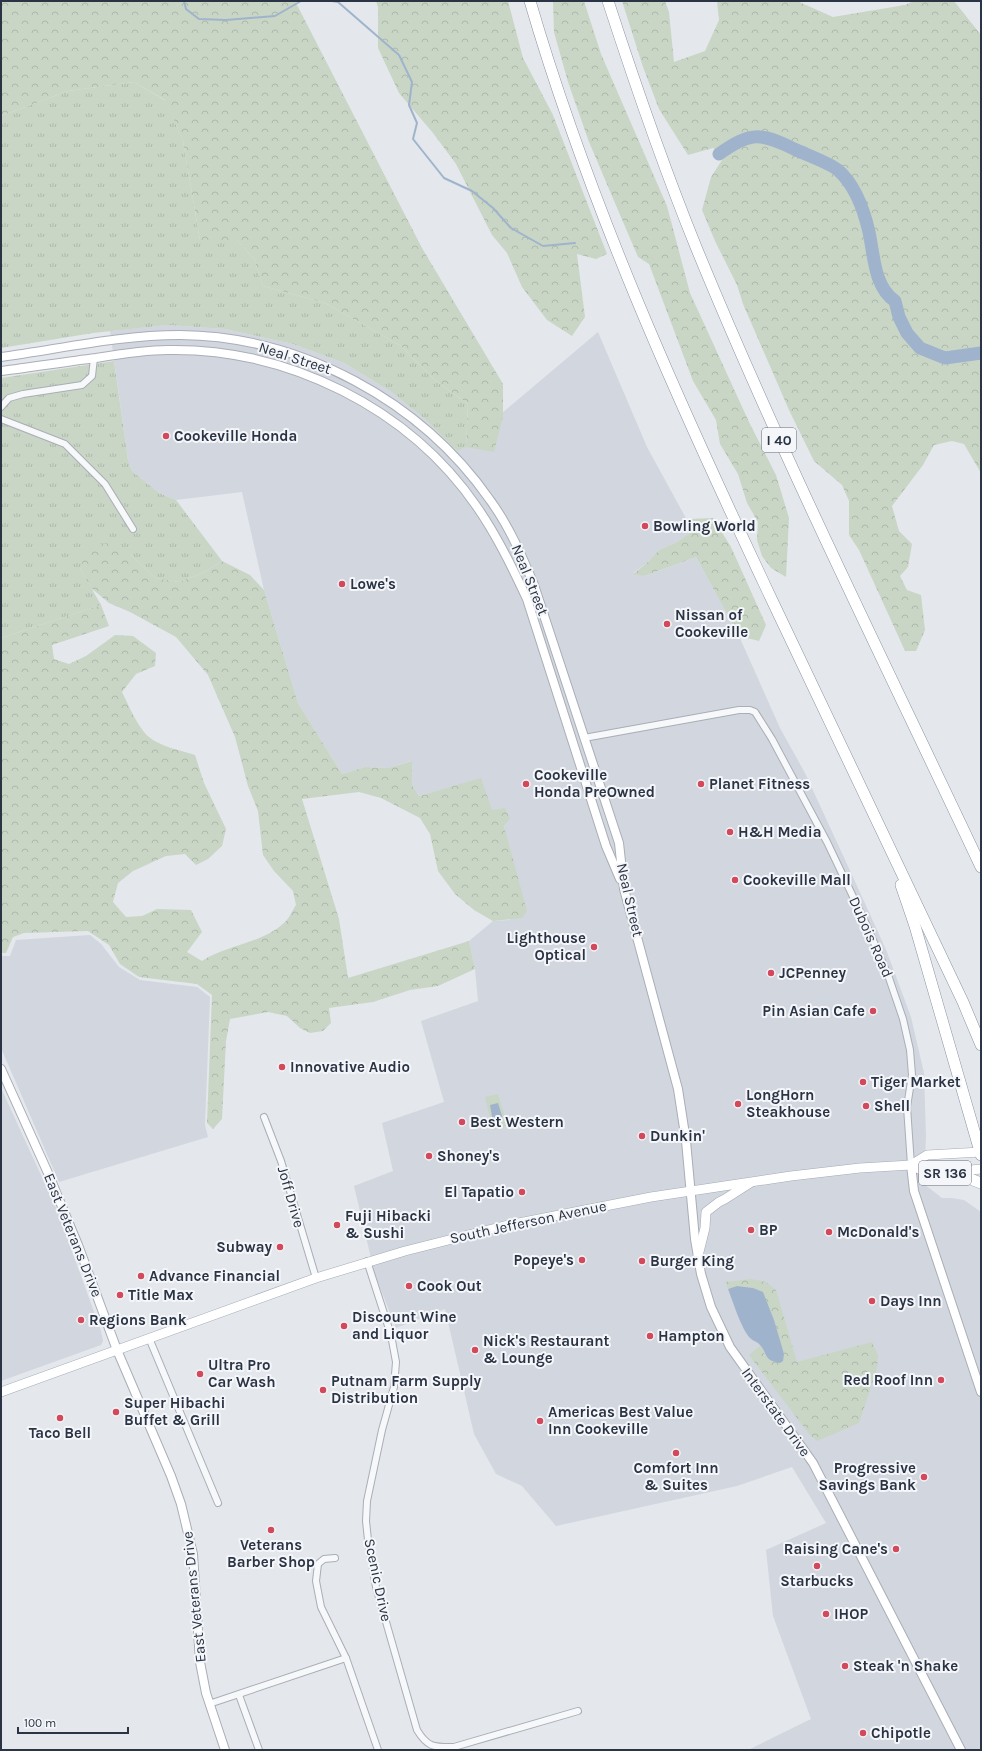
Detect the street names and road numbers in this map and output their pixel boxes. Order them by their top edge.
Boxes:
street label: Neal Street [256,338,334,378]
road number: I 40 [762,428,796,452]
street label: Neal Street [508,542,553,619]
street label: Neal Street [613,861,647,939]
street label: Dubois Road [845,894,897,980]
road number: SR 136 [919,1161,971,1185]
street label: Joff Drive [274,1164,308,1230]
street label: East Veterans Drive [40,1170,106,1300]
street label: South Jefferson Avenue [448,1197,608,1247]
street label: Interstate Drive [738,1364,814,1460]
street label: East Veterans Drive [178,1530,210,1664]
street label: Scenic Drive [360,1537,396,1623]

